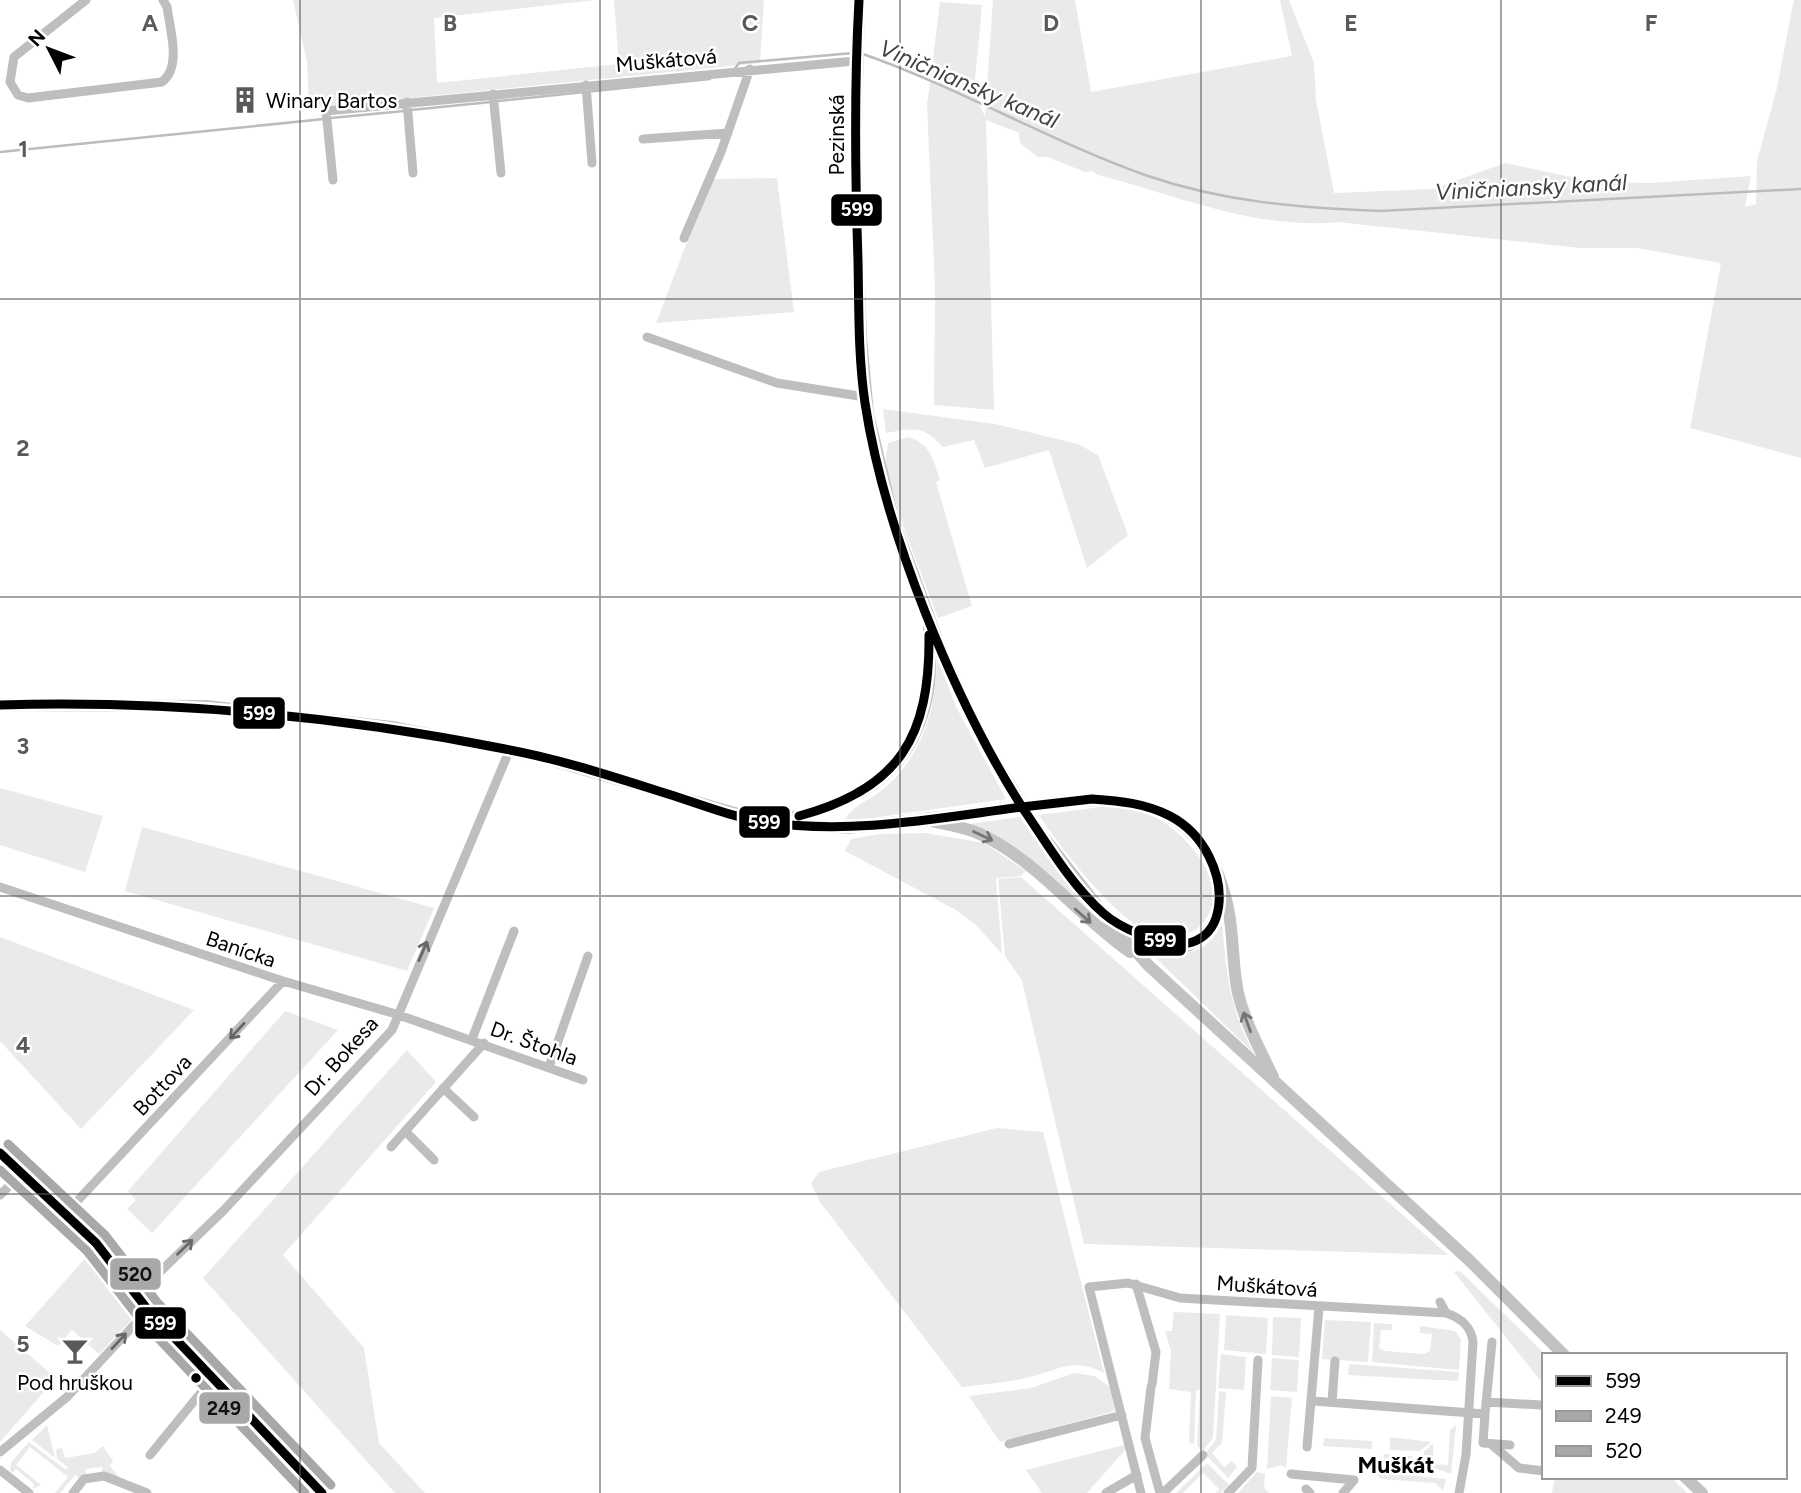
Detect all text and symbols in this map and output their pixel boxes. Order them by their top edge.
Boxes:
text: A [142,9,159,37]
text: B [443,9,457,37]
text: C [742,9,759,37]
text: D [1043,9,1059,37]
text: E [1344,9,1358,37]
text: F [1645,9,1658,37]
north arrow [14,14,84,84]
text: N [23,25,50,51]
water label: Viničniansky kanál [875,34,1064,135]
street label: Muškátová [615,43,717,77]
building icon: Winary Bartos [230,85,260,115]
place label: Winary Bartos [266,88,397,113]
street label: Pezinská [824,95,849,175]
text: 1 [18,135,28,163]
water label: Viničniansky kanál [1434,168,1629,206]
line badge: 599 [830,193,883,227]
text: 599 [840,198,874,221]
text: 2 [16,434,30,462]
line badge: 599 [232,696,286,730]
text: 599 [242,702,276,725]
text: 3 [17,732,29,760]
line badge: 599 [738,805,791,839]
text: 599 [747,811,781,834]
one-way arrow [972,830,993,843]
one-way arrow [1074,908,1092,924]
line badge: 599 [1133,924,1187,957]
street label: Banícka [203,925,279,973]
text: 599 [1143,929,1177,952]
one-way arrow [417,941,430,962]
street label: Dr. Bokesa [299,1011,383,1101]
one-way arrow [1240,1011,1253,1033]
street label: Dr. Štohla [487,1016,581,1070]
one-way arrow [229,1022,245,1040]
text: 4 [16,1031,30,1059]
street label: Bottova [128,1049,196,1121]
one-way arrow [176,1239,193,1256]
line badge: 520 [109,1257,162,1291]
text: 520 [118,1263,152,1286]
street label: Muškátová [1216,1270,1318,1302]
line badge: 599 [134,1306,187,1340]
text: 599 [143,1312,177,1335]
text: 5 [16,1330,30,1358]
one-way arrow [111,1332,127,1350]
bar icon: Pod hruškou [60,1336,90,1366]
legend [1542,1353,1787,1479]
text: 599 [1605,1368,1641,1393]
place label: Pod hruškou [17,1370,133,1395]
unlabelled marker [189,1371,203,1385]
line badge: 249 [198,1391,251,1425]
text: 249 [207,1397,241,1420]
text: 249 [1605,1403,1642,1428]
text: 520 [1605,1438,1642,1463]
district label: Muškát [1357,1451,1435,1479]

